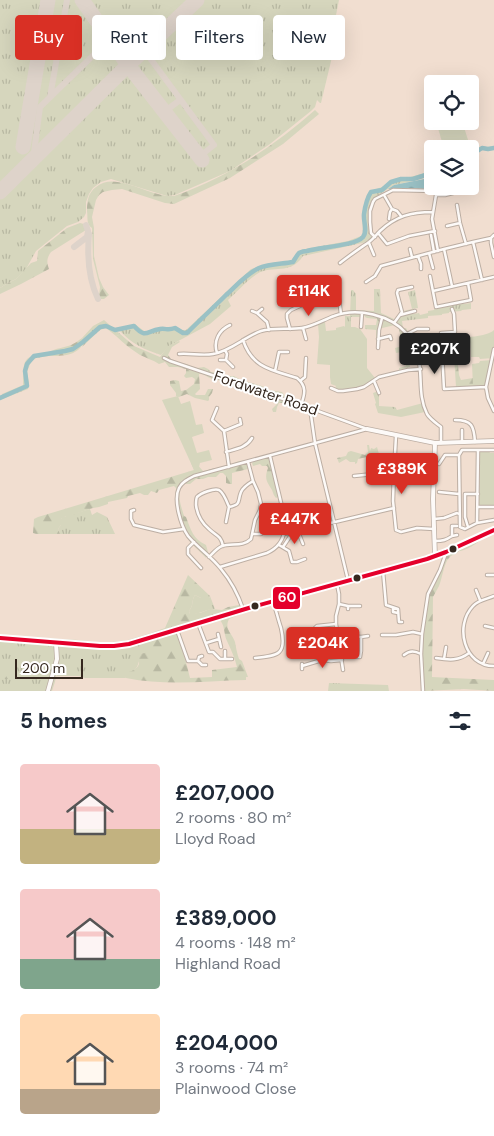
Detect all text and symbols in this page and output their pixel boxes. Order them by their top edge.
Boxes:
chip: Buy [15,15,82,60]
chip: Rent [92,15,166,60]
chip: Filters [176,15,263,60]
chip: New [273,15,345,60]
map controls [424,75,479,195]
button: locate [424,75,479,130]
button: layers [424,140,479,195]
pin: £114K [274,274,344,317]
text: £114K [288,280,330,301]
pin: £207K [400,332,470,375]
text: £207K [410,338,460,359]
street label: Fordwater Road [211,366,321,420]
pin: £389K [367,452,437,495]
text: £389K [377,458,427,479]
pin: £447K [260,502,330,545]
text: £447K [270,508,320,529]
unlabelled marker [448,544,458,554]
unlabelled marker [352,573,362,583]
line badge: 60 [272,586,301,610]
text: 60 [278,588,297,606]
unlabelled marker [250,601,260,611]
pin: £204K [288,626,358,669]
text: £204K [297,632,349,653]
scale bar [15,656,82,679]
text: 200 m [22,659,65,677]
text: 5 homes [20,707,107,735]
icon: filters [446,707,474,735]
text: £207,000 [175,779,275,807]
icon: home [60,784,120,844]
text: 2 rooms · 80 m² [175,807,292,828]
text: Lloyd Road [175,828,256,849]
text: £389,000 [175,904,276,932]
icon: home [60,909,120,969]
text: 4 rooms · 148 m² [175,932,296,953]
text: Highland Road [175,953,281,974]
text: £204,000 [175,1029,278,1057]
icon: home [60,1034,120,1094]
text: 3 rooms · 74 m² [175,1057,288,1078]
text: Plainwood Close [175,1078,296,1099]

